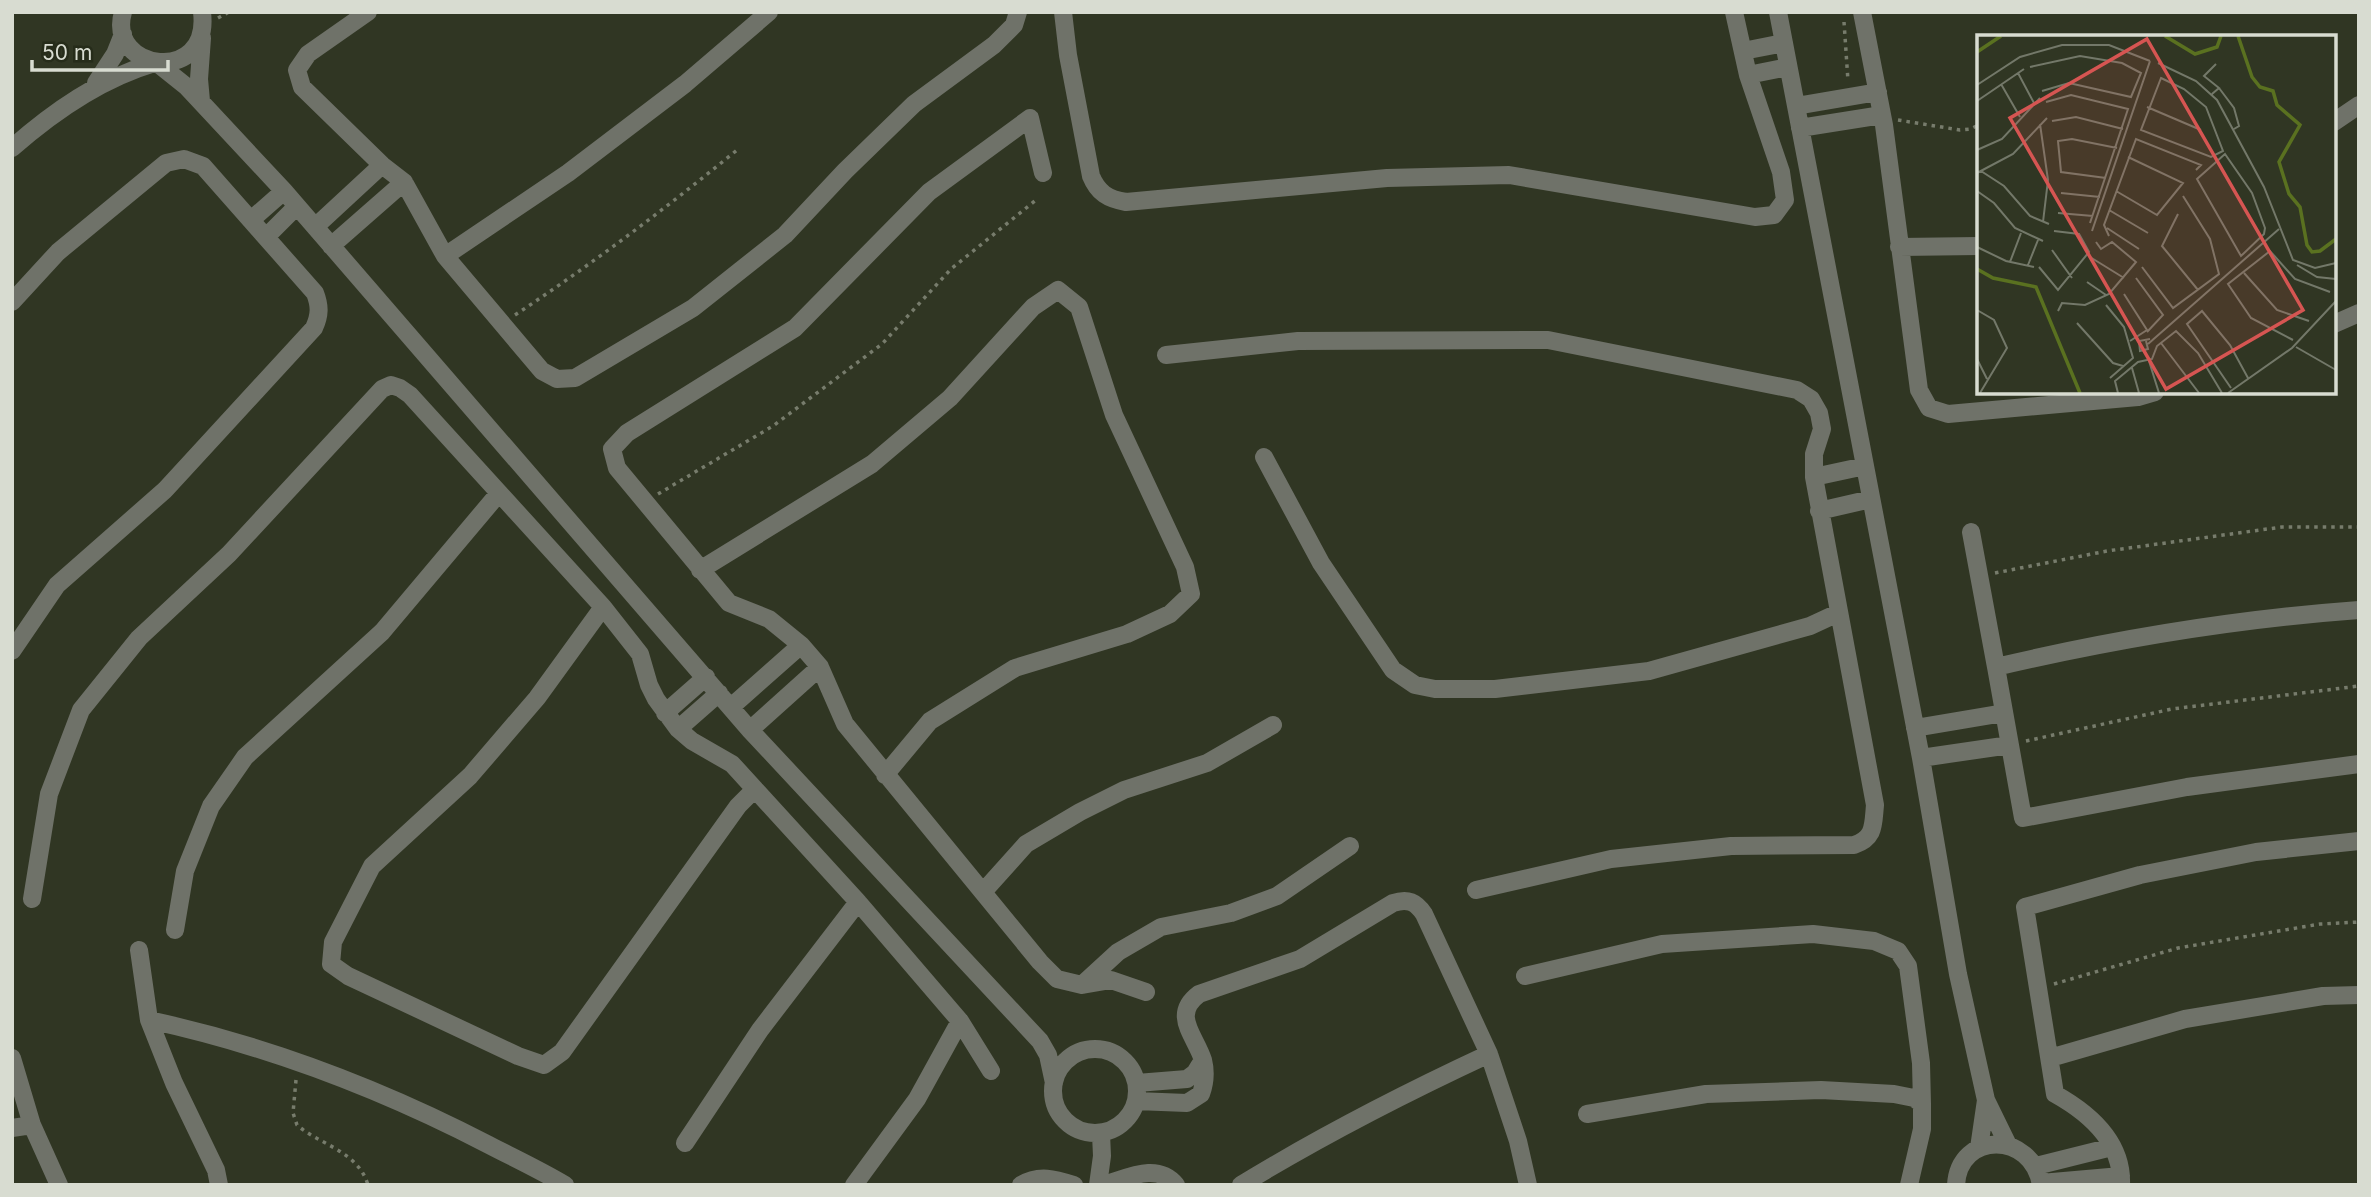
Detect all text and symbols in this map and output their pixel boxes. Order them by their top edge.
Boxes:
scale bar [32,28,168,72]
inset map [1977,35,2336,394]
text: 50 m [42,40,92,65]

